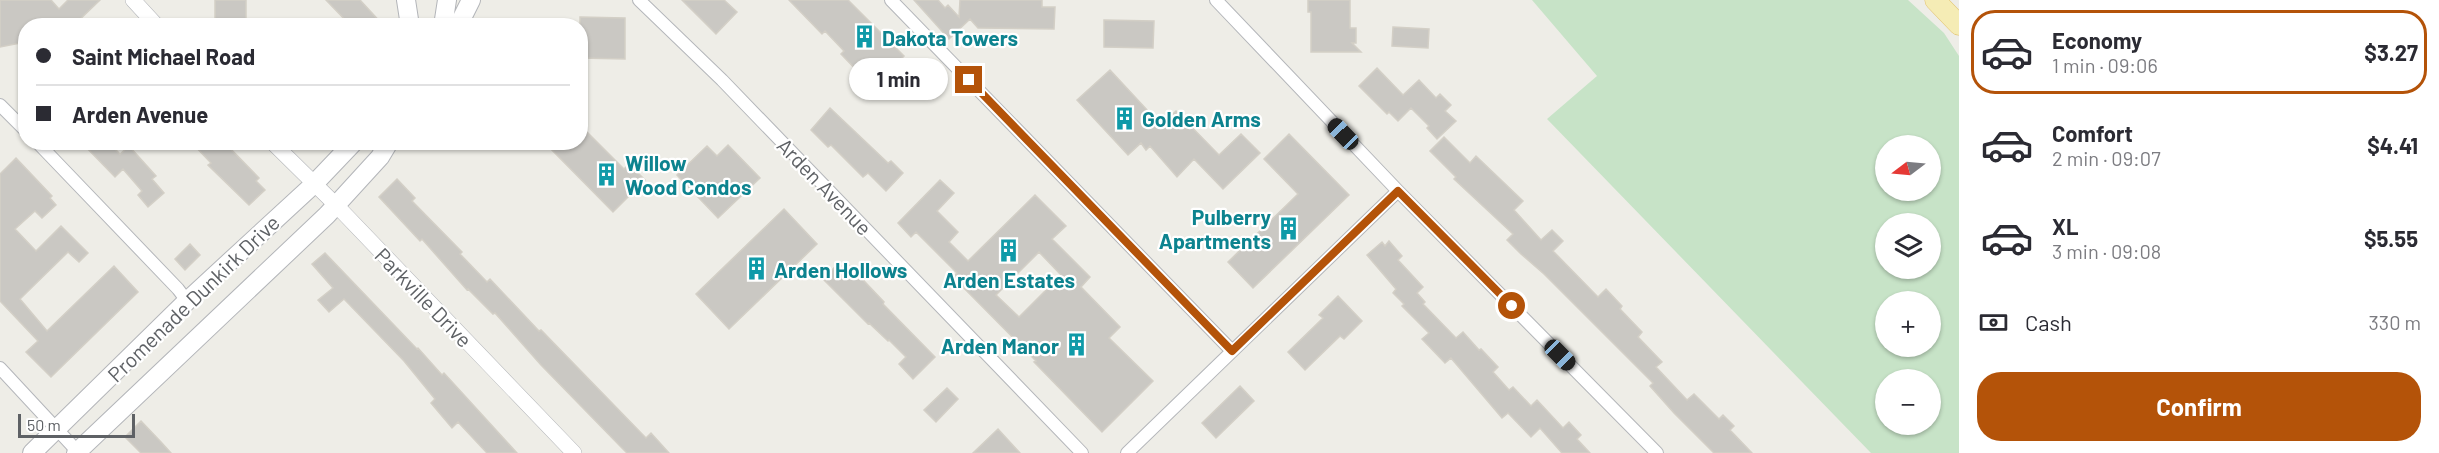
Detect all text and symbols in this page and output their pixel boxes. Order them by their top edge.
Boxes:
building icon: Dakota Towers [851,24,877,50]
place label: Dakota Towers [882,25,1018,50]
icon: car [1980,25,2034,79]
text: Economy [2052,27,2142,53]
text: $3.27 [2364,39,2418,65]
text: Saint Michael Road [72,43,255,69]
text: 1 min · 09:06 [2052,53,2158,77]
callout: 1 min [849,59,948,101]
route end [955,66,982,93]
text: 1 min [877,67,920,91]
text: Arden Avenue [72,101,208,127]
building icon: Golden Arms [1111,105,1137,131]
place label: Golden Arms [1142,106,1261,131]
car [1324,115,1362,153]
icon: car [1980,118,2034,172]
text: Comfort [2052,120,2133,146]
street label: Arden Avenue [773,132,877,240]
text: $4.41 [2367,132,2418,158]
north arrow [1875,135,1941,201]
map controls [1875,135,1941,435]
text: 2 min · 09:07 [2052,146,2161,170]
place label: Willow Wood Condos [625,150,752,199]
building icon: Willow Wood Condos [594,161,620,187]
place label: Pulberry Apartments [1159,204,1271,253]
street label: Promenade Dunkirk Drive [102,209,284,387]
icon: car [1980,211,2034,265]
button: layers [1875,213,1941,279]
text: XL [2052,213,2078,239]
building icon: Pulberry Apartments [1276,215,1302,241]
text: $5.55 [2364,225,2418,251]
building icon: Arden Estates [996,238,1022,264]
text: 3 min · 09:08 [2052,239,2161,263]
street label: Parkville Drive [370,242,478,352]
building icon: Arden Hollows [743,256,769,282]
place label: Arden Hollows [774,257,907,282]
place label: Arden Estates [943,267,1075,292]
button: + [1875,291,1941,357]
route start [1498,292,1525,319]
icon: cash [1977,306,2010,339]
text: Cash [2025,309,2072,335]
text: 330 m [2369,310,2421,334]
building icon: Arden Manor [1064,332,1090,358]
place label: Arden Manor [941,333,1059,358]
car [1541,336,1579,374]
button: − [1875,369,1941,435]
button: Confirm [1977,372,2421,441]
scale bar [18,411,135,438]
text: 50 m [27,415,61,434]

